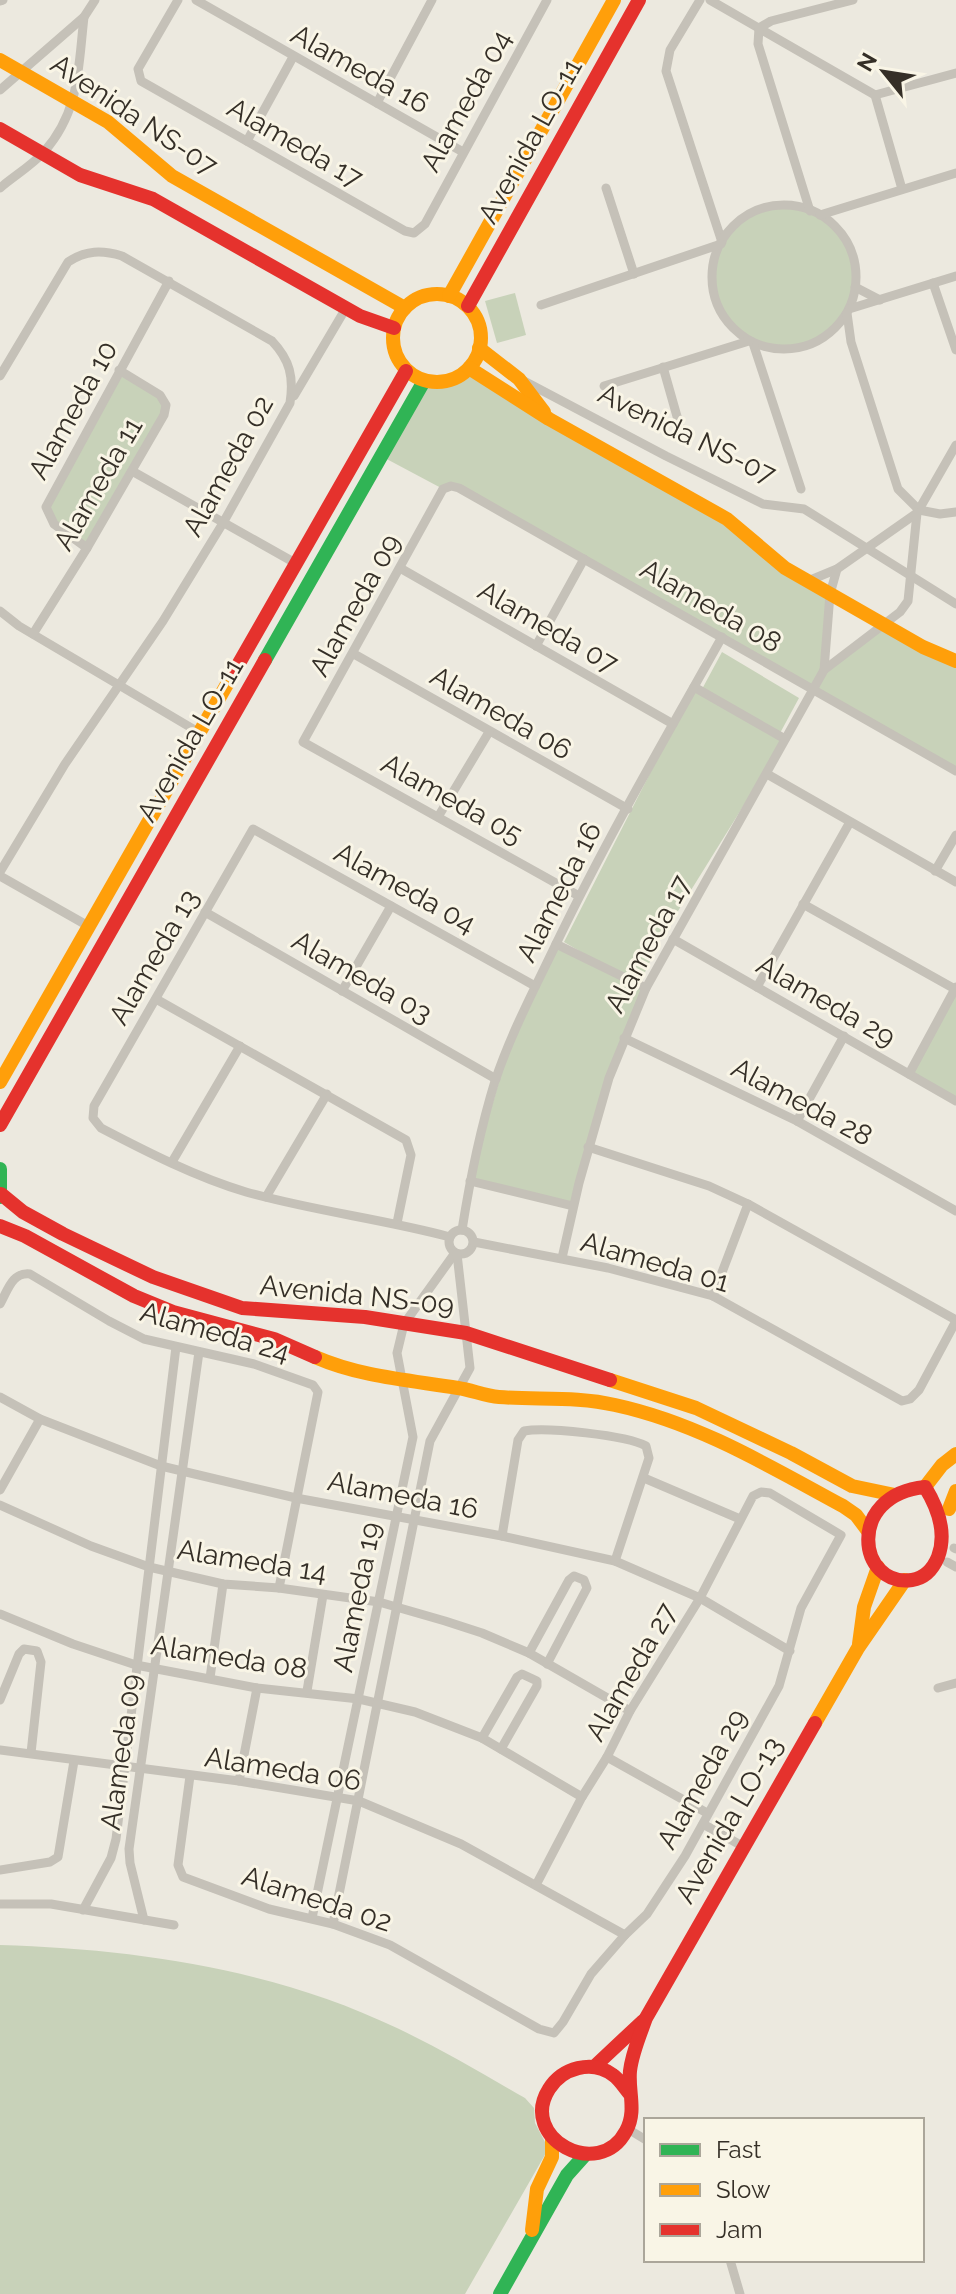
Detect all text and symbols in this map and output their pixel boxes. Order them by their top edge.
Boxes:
street label: Alameda 16 [285,18,435,120]
street label: Alameda 04 [414,25,518,177]
north arrow [844,32,924,112]
street label: Avenida NS-07 [45,47,223,183]
text: N [851,48,882,76]
street label: Avenida LO-11 [471,53,589,229]
street label: Alameda 17 [222,91,368,195]
street label: Alameda 10 [21,335,125,485]
street label: Avenida NS-07 [593,377,781,491]
street label: Alameda 02 [176,390,280,542]
street label: Alameda 11 [47,412,149,556]
street label: Alameda 09 [302,528,408,682]
street label: Alameda 08 [635,552,787,660]
street label: Alameda 07 [472,574,624,680]
street label: Avenida LO-11 [130,652,250,828]
street label: Alameda 06 [424,659,578,767]
street label: Alameda 05 [376,747,528,851]
street label: Alameda 16 [510,816,608,968]
street label: Alameda 04 [329,836,481,940]
street label: Alameda 17 [598,870,698,1018]
street label: Alameda 13 [102,883,206,1031]
street label: Alameda 03 [286,924,438,1030]
street label: Alameda 29 [751,948,901,1054]
street label: Alameda 28 [726,1051,878,1153]
street label: Alameda 01 [577,1225,733,1299]
street label: Avenida NS-09 [258,1268,456,1322]
street label: Alameda 24 [137,1295,293,1369]
street label: Alameda 16 [325,1464,481,1526]
street label: Alameda 19 [326,1519,388,1675]
street label: Alameda 14 [175,1533,329,1589]
street label: Alameda 27 [578,1597,684,1747]
street label: Alameda 08 [149,1628,309,1686]
street label: Alameda 09 [94,1672,148,1832]
street label: Alameda 29 [650,1703,754,1855]
street label: Avenida LO-13 [668,1731,790,1909]
street label: Alameda 06 [202,1740,364,1798]
street label: Alameda 02 [238,1859,396,1939]
legend [644,2118,924,2262]
text: Fast [716,2135,761,2164]
text: Slow [716,2175,771,2204]
text: Jam [716,2215,762,2244]

